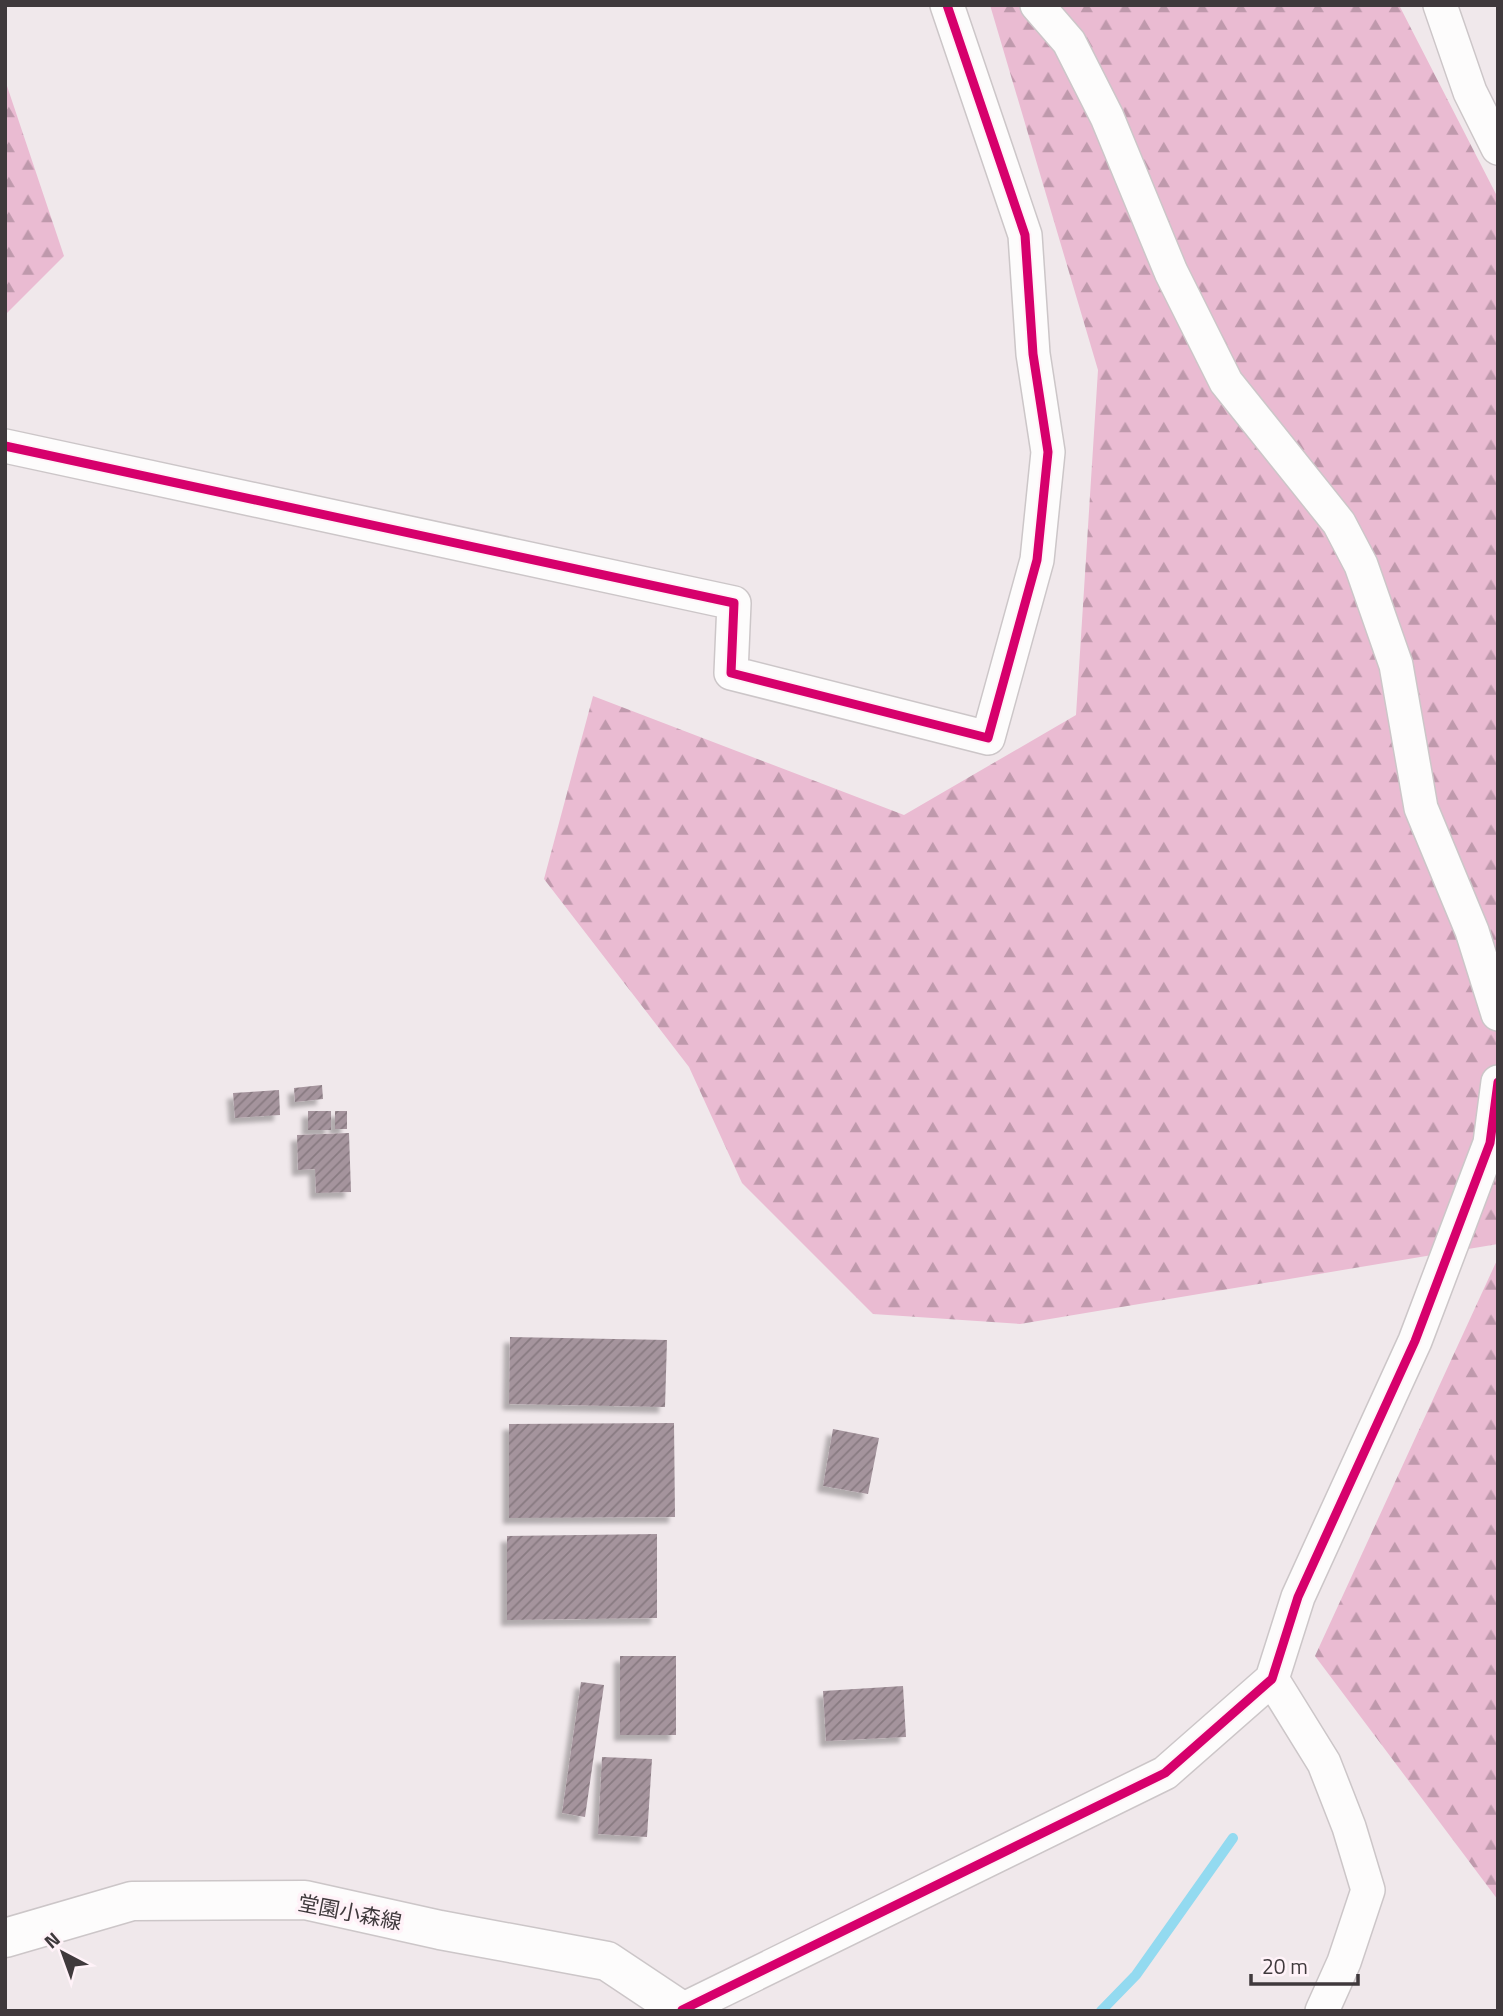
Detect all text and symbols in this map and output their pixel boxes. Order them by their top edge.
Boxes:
street label: 堂園小森線 [295,1886,405,1938]
north arrow [28,1918,98,1988]
text: N [37,1925,66,1955]
scale bar [1251,1942,1358,1986]
text: 20 m [1262,1950,1308,1982]

